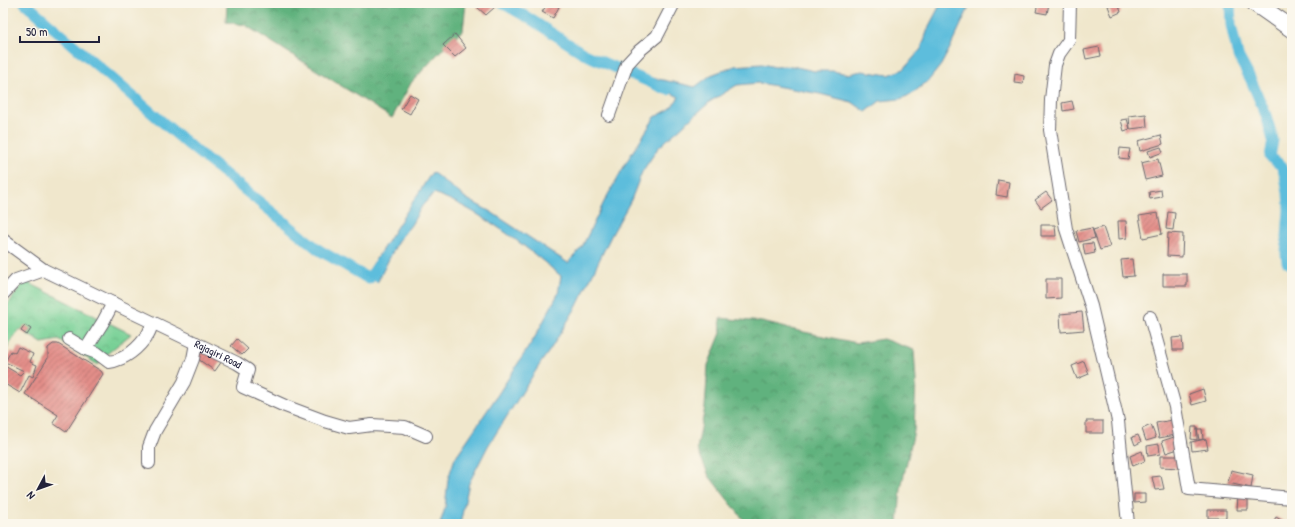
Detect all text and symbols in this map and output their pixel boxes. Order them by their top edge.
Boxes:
scale bar [20,18,99,44]
text: 50 m [26,23,47,40]
street label: Rajagiri Road [192,337,245,372]
north arrow [18,469,58,509]
text: N [23,489,38,502]

